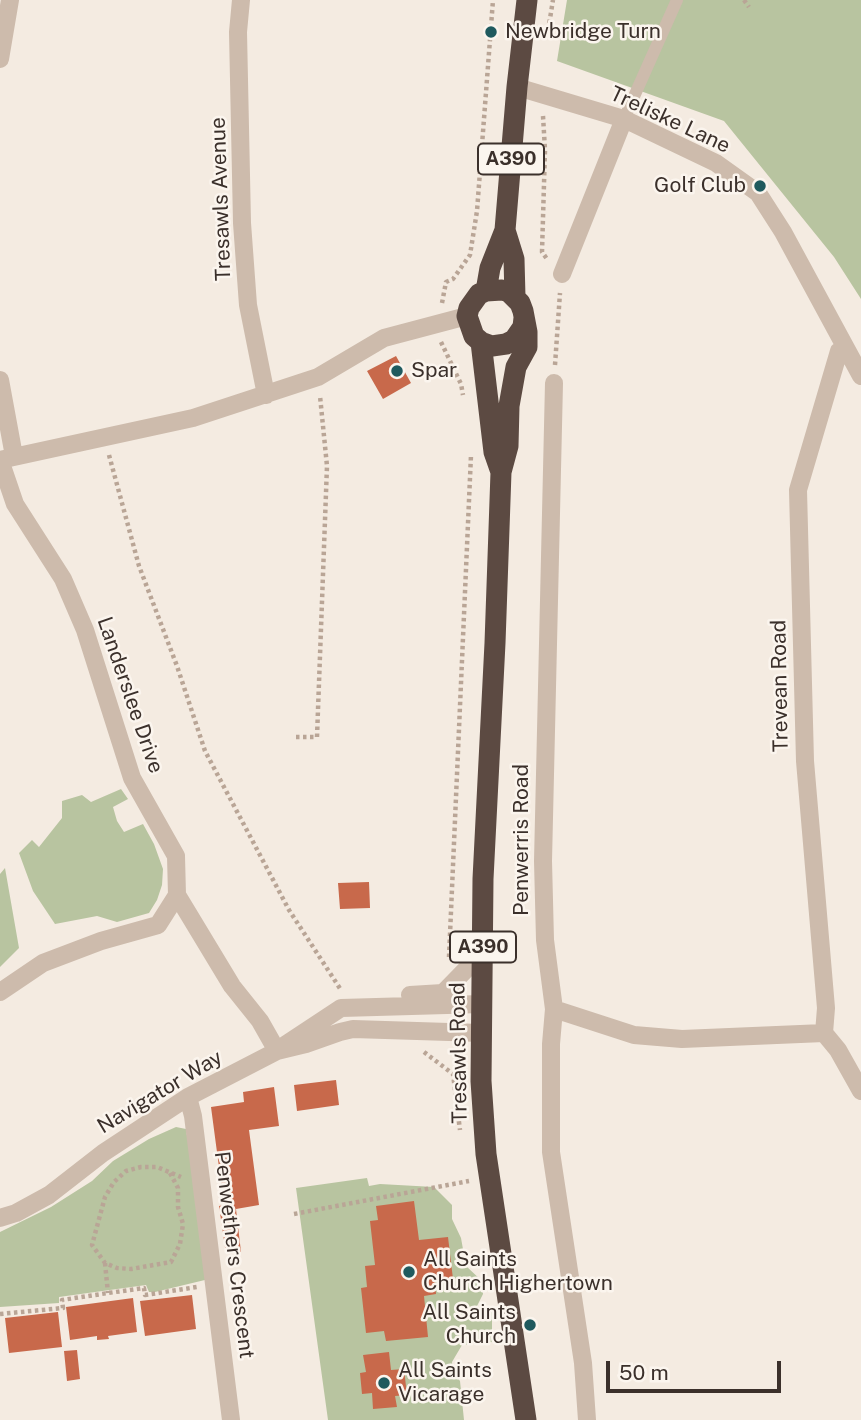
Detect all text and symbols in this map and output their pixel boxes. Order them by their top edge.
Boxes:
place label: Newbridge Turn [505,19,661,45]
marker: Newbridge Turn [483,24,499,40]
street label: Treliske Lane [606,81,734,159]
street label: Tresawls Avenue [206,117,236,281]
road number: A390 [478,144,544,174]
place label: Golf Club [654,173,746,199]
marker: Golf Club [752,178,768,194]
place label: Spar [411,358,457,384]
marker: Spar [389,363,405,379]
street label: Landerslee Drive [91,614,169,776]
street label: Trevean Road [766,620,794,752]
street label: Penwerris Road [509,764,535,916]
road number: A390 [450,931,516,962]
street label: Tresawls Road [445,982,473,1124]
street label: Navigator Way [93,1045,227,1139]
street label: Penwethers Crescent [209,1150,259,1360]
place label: All Saints Church Highertown [423,1247,613,1297]
marker: All Saints Church Highertown [401,1264,417,1280]
place label: All Saints Church [422,1300,516,1350]
marker: All Saints Church [522,1317,538,1333]
scale bar [609,1346,784,1390]
place label: All Saints Vicarage [398,1358,492,1408]
text: 50 m [619,1360,669,1385]
marker: All Saints Vicarage [376,1375,392,1391]

